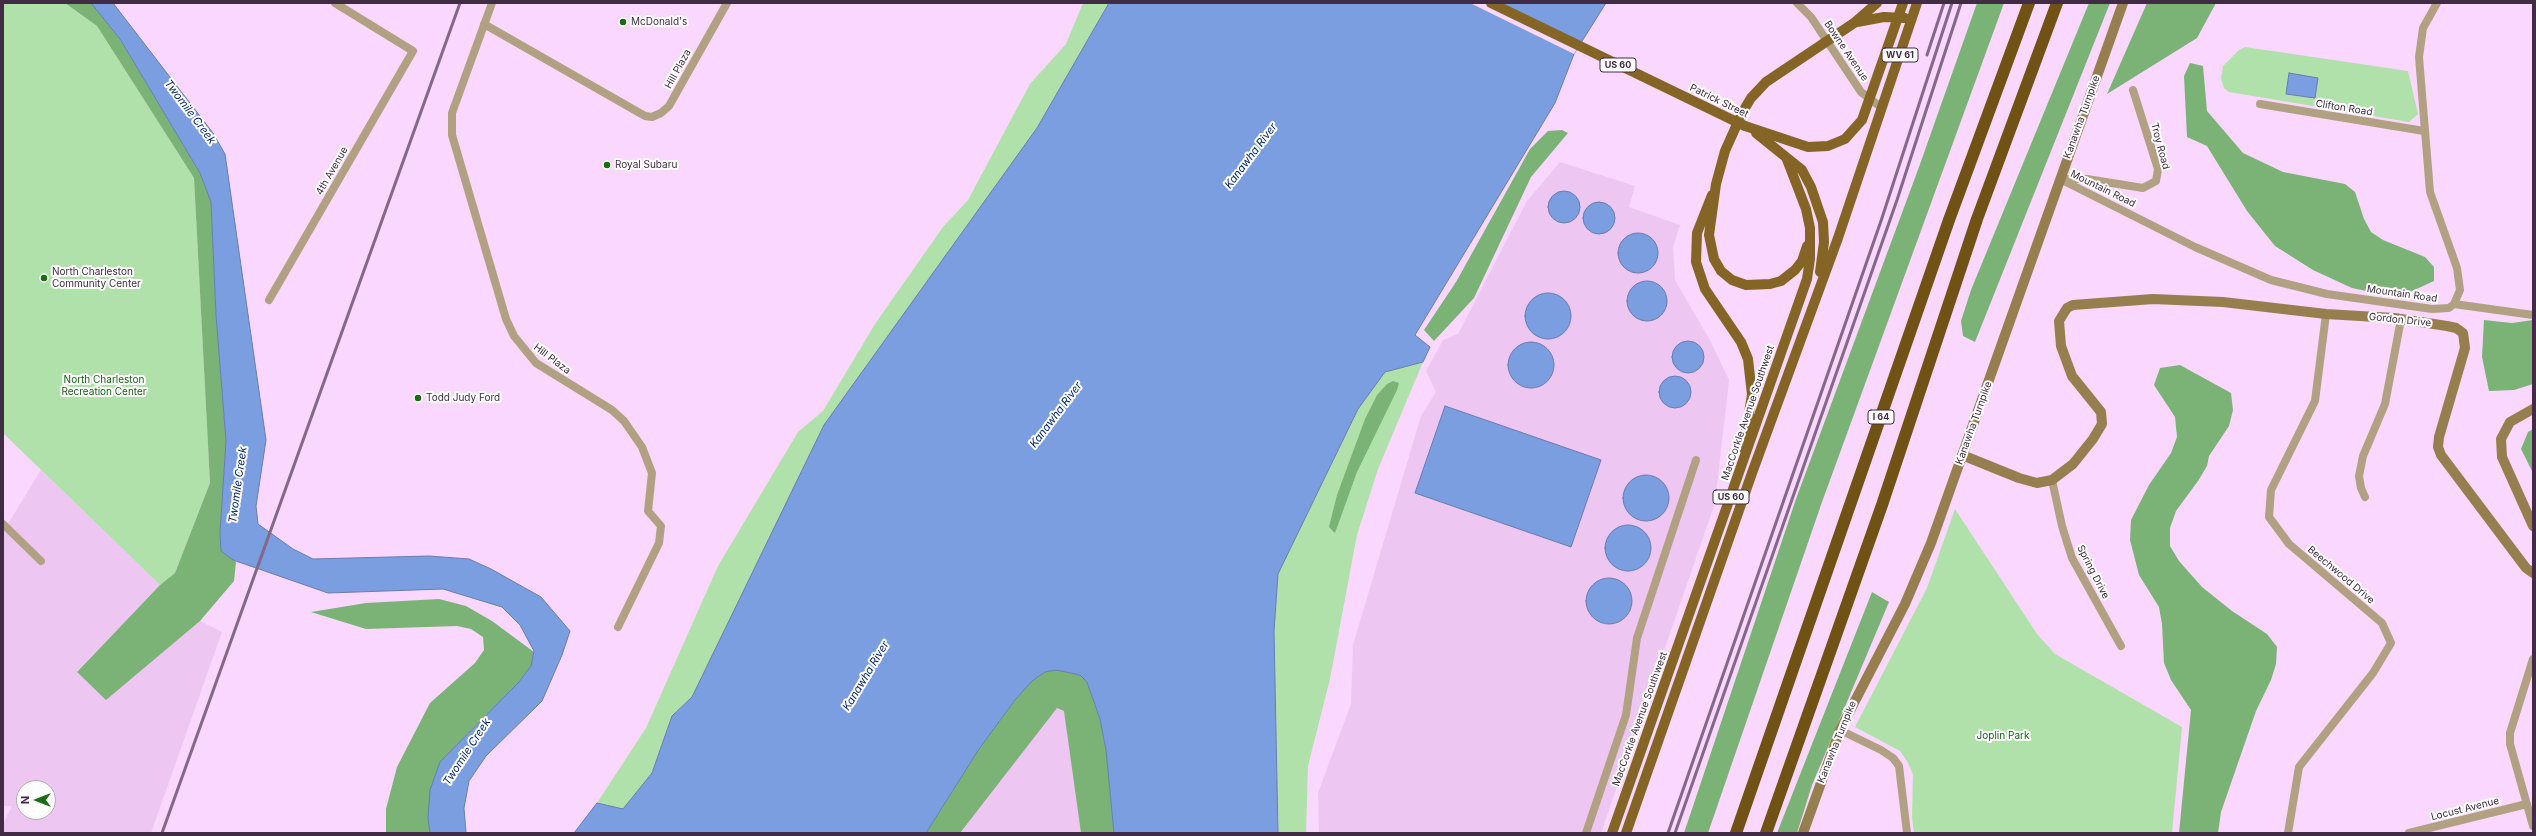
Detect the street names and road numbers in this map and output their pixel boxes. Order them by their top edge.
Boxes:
street label: Bowne Avenue [1821,19,1871,83]
street label: Hill Plaza [662,47,694,91]
road number: WV 61 [1882,48,1918,62]
road number: US 60 [1600,58,1636,72]
street label: Kanawha Turnpike [2061,74,2103,160]
street label: Patrick Street [1688,82,1750,120]
street label: Clifton Road [2315,98,2373,118]
street label: Troy Road [2148,121,2172,171]
street label: 4th Avenue [313,145,351,197]
street label: Mountain Road [2068,168,2138,210]
street label: Mountain Road [2366,283,2438,305]
street label: Gordon Drive [2368,311,2432,329]
street label: Hill Plaza [531,341,573,377]
street label: MacCorkle Avenue Southwest [1719,344,1777,482]
street label: Kanawha Turnpike [1953,380,1995,466]
road number: I 64 [1868,410,1894,424]
road number: US 60 [1713,490,1749,504]
street label: Spring Drive [2074,543,2112,601]
street label: Beechwood Drive [2305,544,2377,606]
street label: MacCorkle Avenue Southwest [1610,650,1670,788]
street label: Kanawha Turnpike [1815,699,1859,785]
street label: Locust Avenue [2430,795,2500,823]

